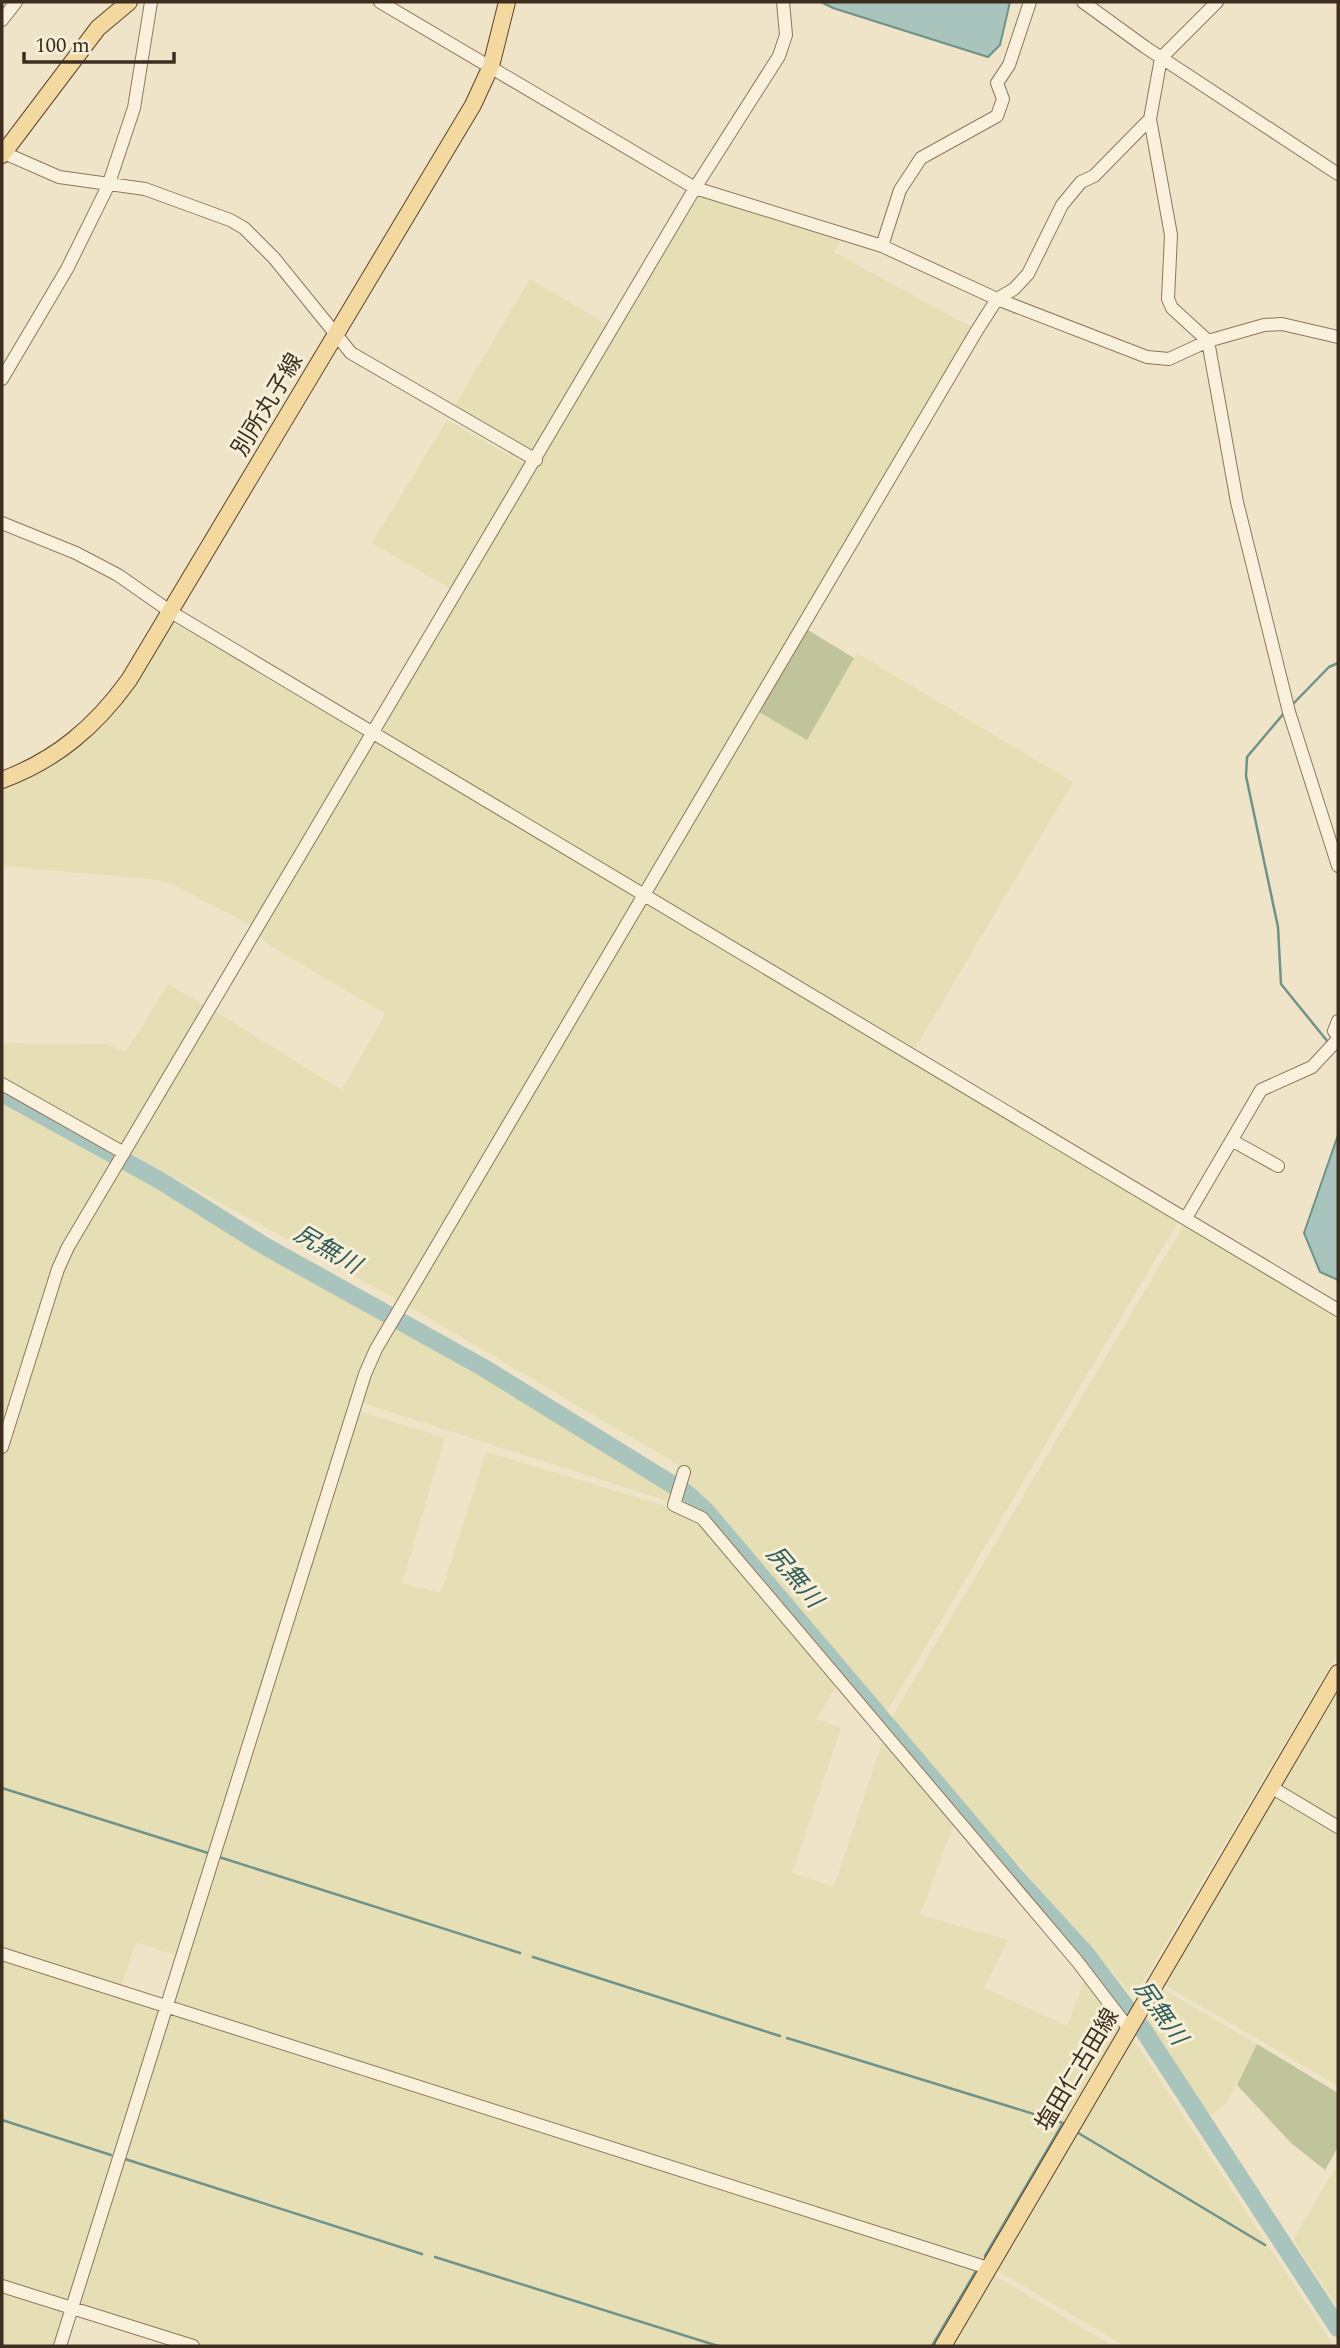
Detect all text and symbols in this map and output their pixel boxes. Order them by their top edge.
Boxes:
scale bar [24,21,175,65]
text: 100 m [35,30,90,62]
street label: 別所丸子線 [223,347,313,463]
water label: 尻無川 [287,1216,370,1285]
water label: 尻無川 [757,1538,833,1618]
water label: 尻無川 [1125,1973,1197,2055]
street label: 塩田仁古田線 [1027,2002,1129,2138]

